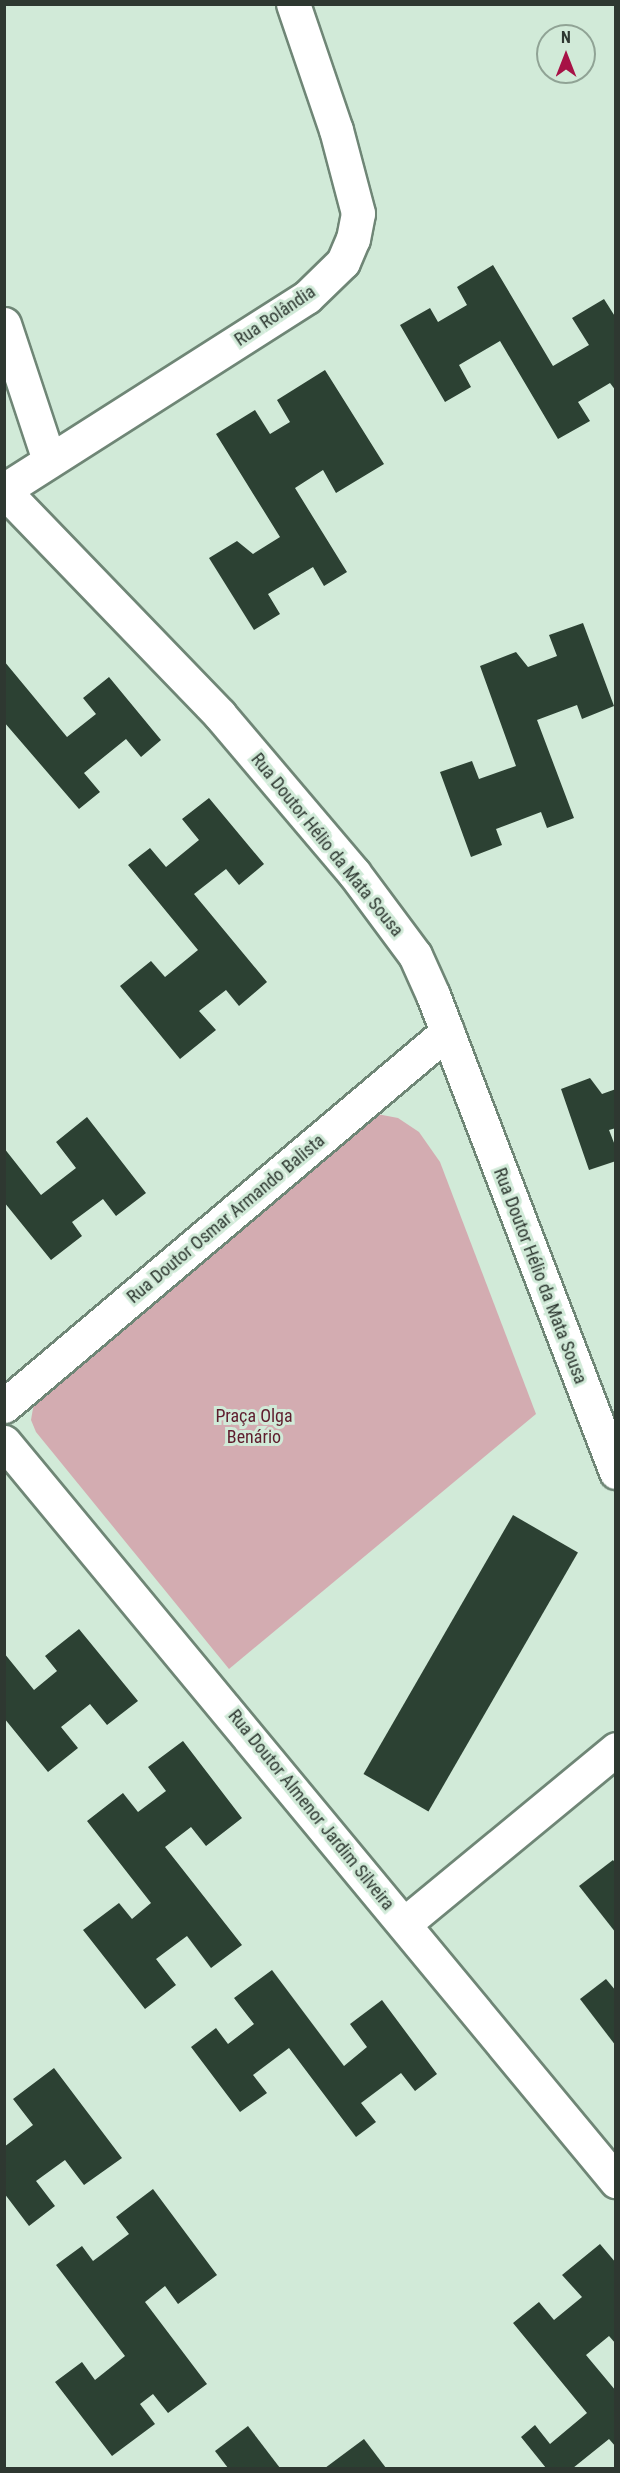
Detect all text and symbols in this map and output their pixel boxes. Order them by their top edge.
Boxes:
north arrow [536,24,596,84]
text: N [561,28,571,47]
street label: Rua Rolândia [231,281,319,351]
street label: Rua Doutor Hélio da Mata Sousa [246,749,408,941]
street label: Rua Doutor Osmar Armando Balista [123,1130,329,1308]
street label: Rua Doutor Hélio da Mata Sousa [489,1165,591,1387]
park label: Praça Olga Benário [215,1406,293,1448]
street label: Rua Doutor Almenor Jardim Silveira [223,1705,399,1915]

